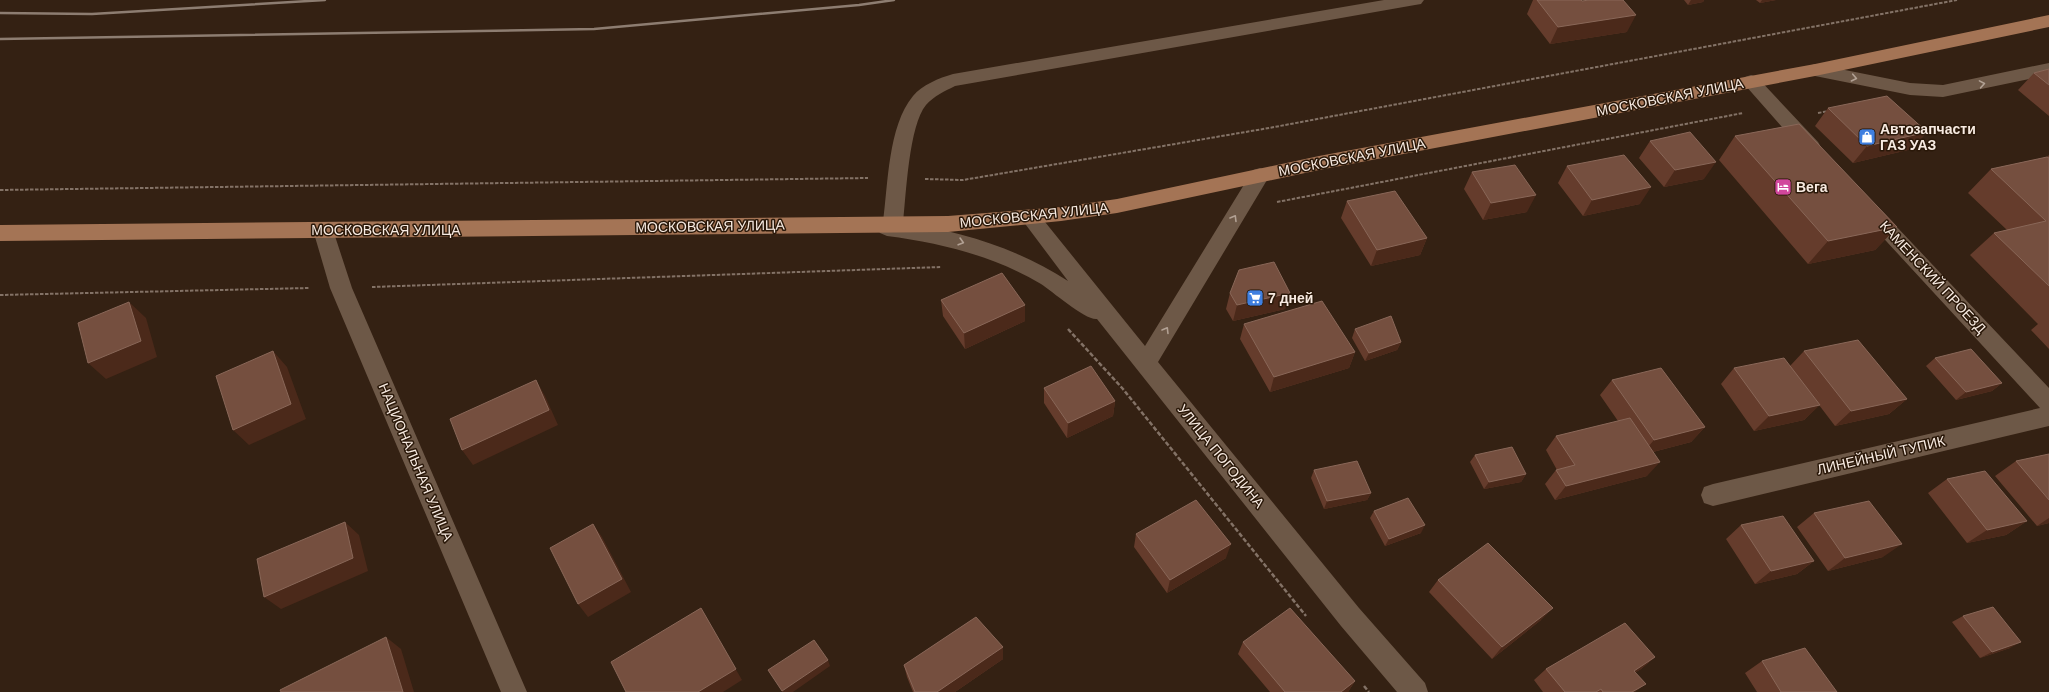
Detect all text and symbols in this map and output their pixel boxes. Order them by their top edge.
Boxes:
one-way arrow [1850,73,1857,81]
street label: МОСКОВСКАЯ УЛИЦА [1595,75,1746,119]
one-way arrow [1979,80,1985,89]
place label: Автозапчасти ГАЗ УАЗ [1880,121,1976,153]
shop icon: Автозапчасти ГАЗ УАЗ [1857,127,1877,147]
street label: МОСКОВСКАЯ УЛИЦА [1277,135,1428,179]
hotel icon: Вега [1773,177,1793,197]
place label: Вега [1796,179,1828,195]
street label: МОСКОВСКАЯ УЛИЦА [959,199,1110,231]
one-way arrow [1229,215,1236,222]
street label: МОСКОВСКАЯ УЛИЦА [635,217,785,235]
street label: КАМЕНСКИЙ ПРОЕЗД [1877,217,1990,337]
street label: МОСКОВСКАЯ УЛИЦА [311,222,461,238]
one-way arrow [957,237,964,246]
supermarket icon: 7 дней [1245,288,1265,308]
place label: 7 дней [1268,290,1313,306]
one-way arrow [1162,327,1169,334]
street label: НАЦИОНАЛЬНАЯ УЛИЦА [375,381,457,544]
street label: УЛИЦА ПОГОДИНА [1174,401,1268,512]
street label: ЛИНЕЙНЫЙ ТУПИК [1815,431,1947,478]

